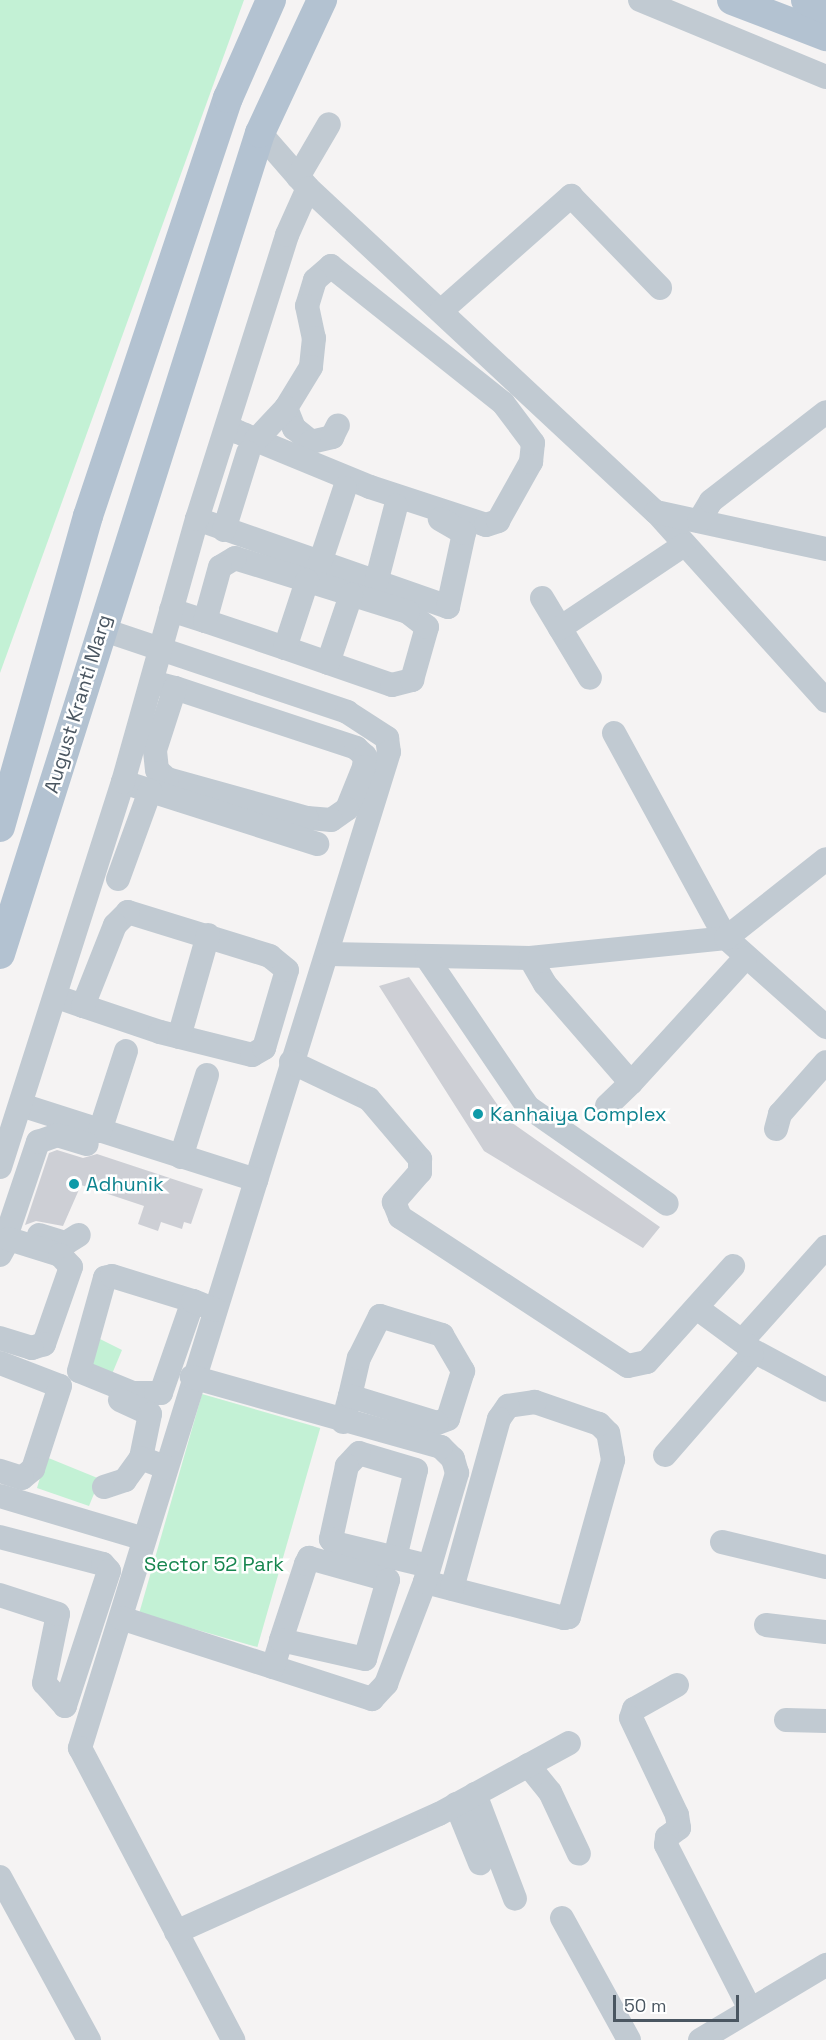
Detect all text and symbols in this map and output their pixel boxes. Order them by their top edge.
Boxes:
street label: August Kranti Marg [39,612,117,796]
place label: Kanhaiya Complex [490,1102,667,1126]
marker: Kanhaiya Complex [471,1107,485,1121]
place label: Adhunik [86,1172,164,1196]
marker: Adhunik [67,1177,81,1191]
park label: Sector 52 Park [144,1552,284,1576]
scale bar [616,1983,742,2021]
text: 50 m [624,1994,666,2017]

